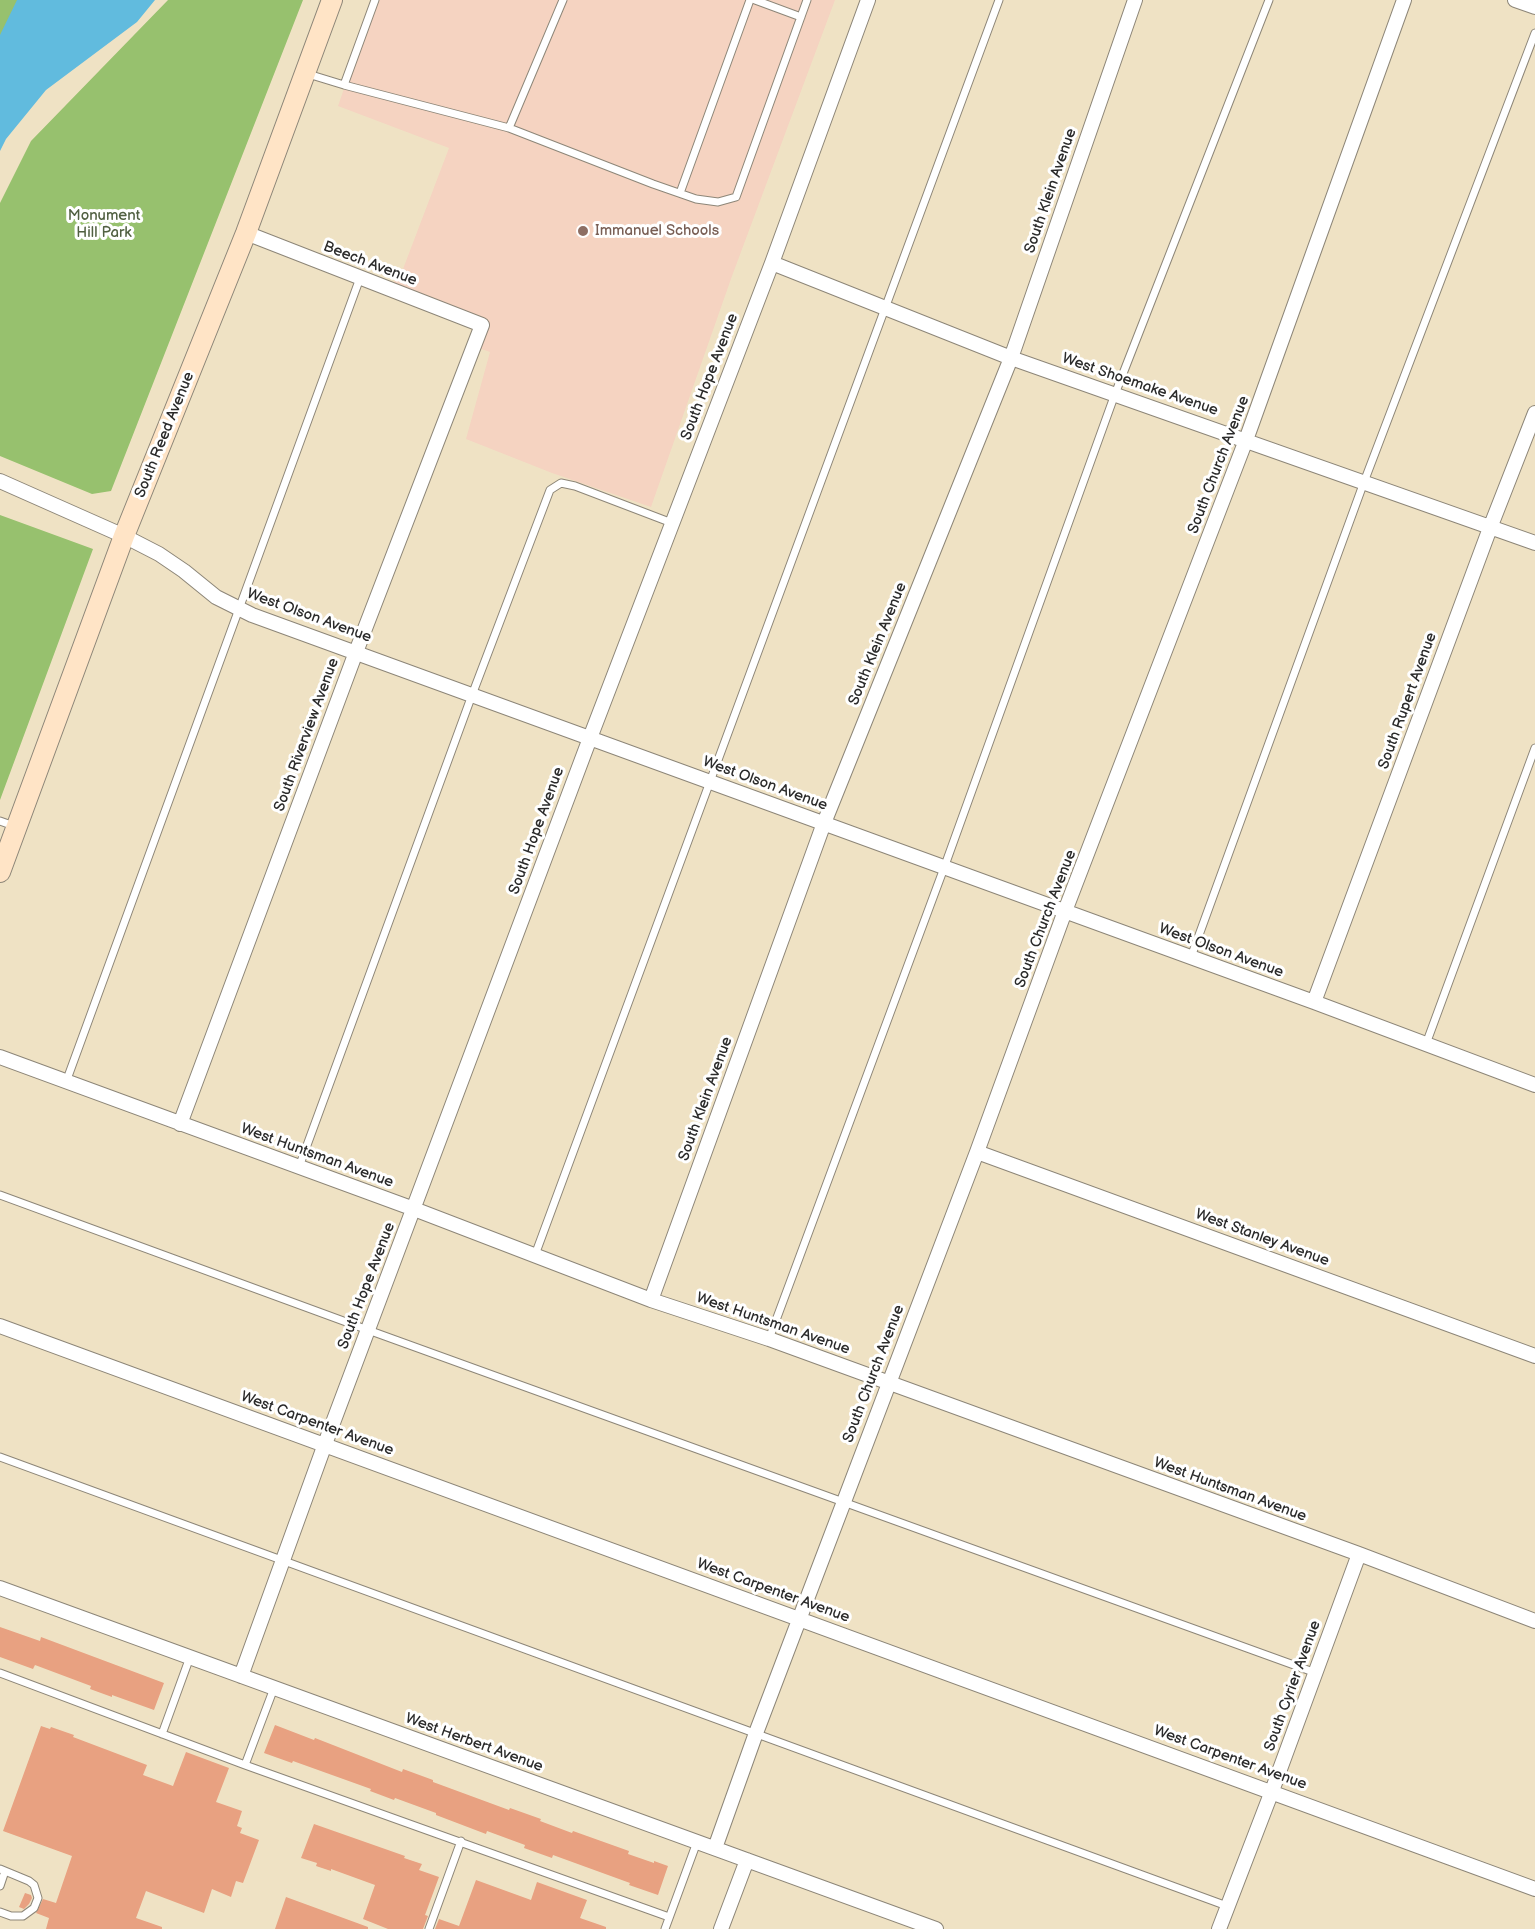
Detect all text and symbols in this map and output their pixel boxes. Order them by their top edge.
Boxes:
street label: South Klein Avenue [1021,126,1081,256]
park label: Monument Hill Park [68,207,140,242]
place label: Immanuel Schools [595,222,719,240]
marker: Immanuel Schools [576,224,590,238]
street label: Beech Avenue [321,238,419,290]
street label: South Hope Avenue [678,311,742,443]
street label: West Shoemake Avenue [1060,350,1220,420]
street label: South Reed Avenue [132,369,198,501]
street label: South Church Avenue [1184,394,1254,536]
street label: South Klein Avenue [845,580,911,708]
street label: West Olson Avenue [244,585,374,647]
street label: South Rupert Avenue [1375,630,1441,772]
street label: South Riverview Avenue [271,656,343,814]
street label: West Olson Avenue [700,753,830,815]
street label: South Hope Avenue [506,765,568,897]
street label: South Church Avenue [1011,848,1081,990]
street label: West Olson Avenue [1156,920,1286,982]
street label: South Klein Avenue [675,1034,737,1164]
street label: West Huntsman Avenue [238,1120,396,1192]
street label: West Stanley Avenue [1193,1205,1331,1271]
street label: South Hope Avenue [335,1220,399,1352]
street label: West Huntsman Avenue [694,1289,852,1359]
street label: South Church Avenue [839,1303,909,1445]
street label: West Carpenter Avenue [238,1388,396,1460]
street label: West Huntsman Avenue [1151,1454,1309,1526]
street label: West Carpenter Avenue [694,1555,852,1627]
street label: South Cyrier Avenue [1261,1618,1325,1754]
street label: West Herbert Avenue [403,1710,545,1776]
street label: West Carpenter Avenue [1151,1722,1309,1794]

